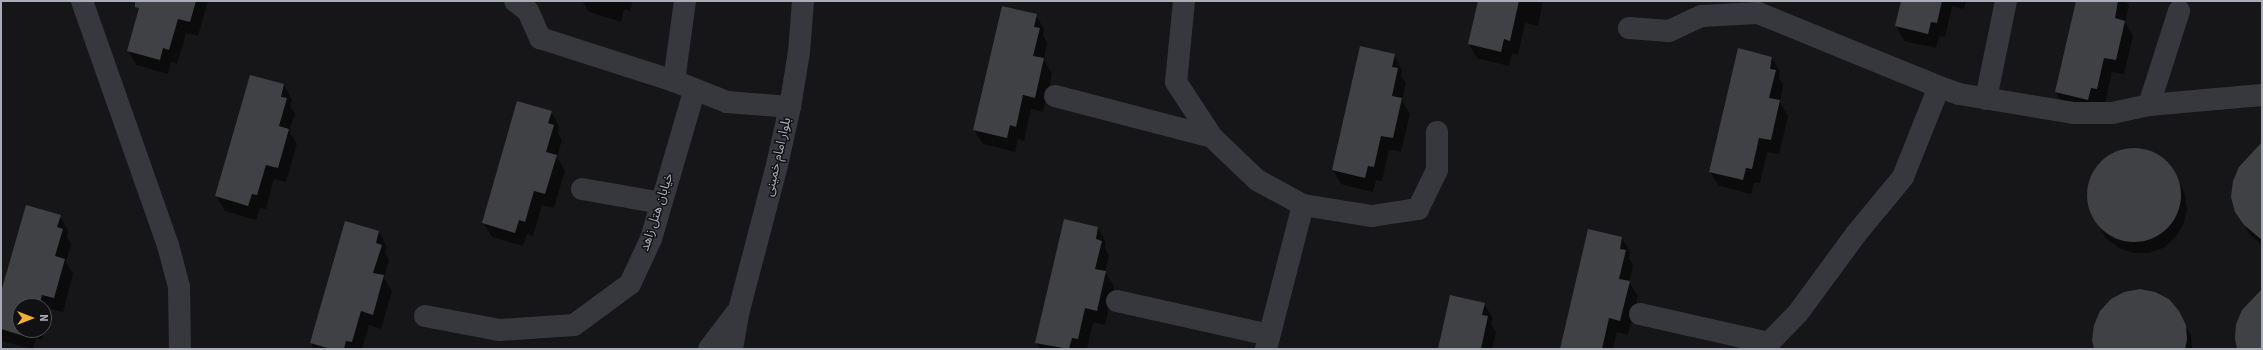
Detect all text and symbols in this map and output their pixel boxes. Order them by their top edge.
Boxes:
street label: بلوار امام خمینی [761,116,795,198]
street label: خیابان هتل زاهد [637,171,677,253]
north arrow [12,298,52,338]
text: N [36,314,51,322]

